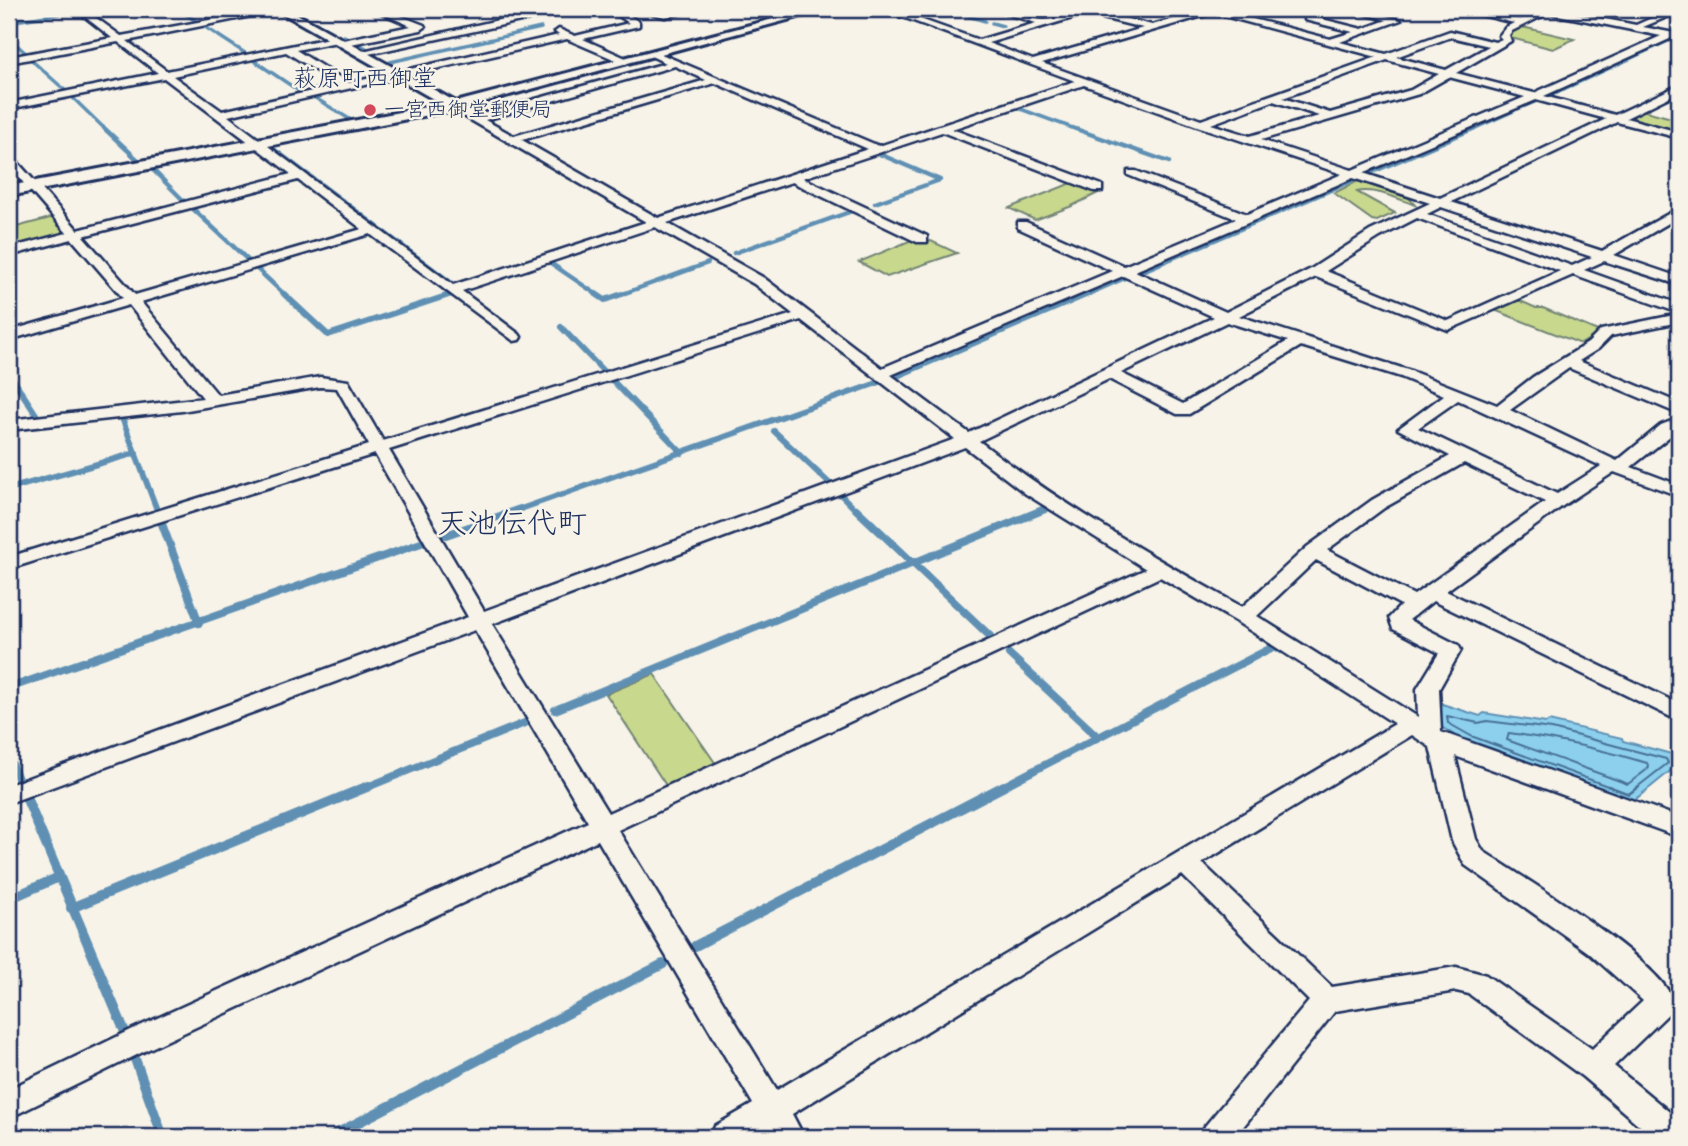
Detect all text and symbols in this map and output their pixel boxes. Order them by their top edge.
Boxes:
district label: 萩原町西御堂 [293,64,437,95]
place label: 一宮西御堂郵便局 [384,96,552,124]
marker: 一宮西御堂郵便局 [362,102,378,118]
district label: 天池伝代町 [437,505,587,544]

